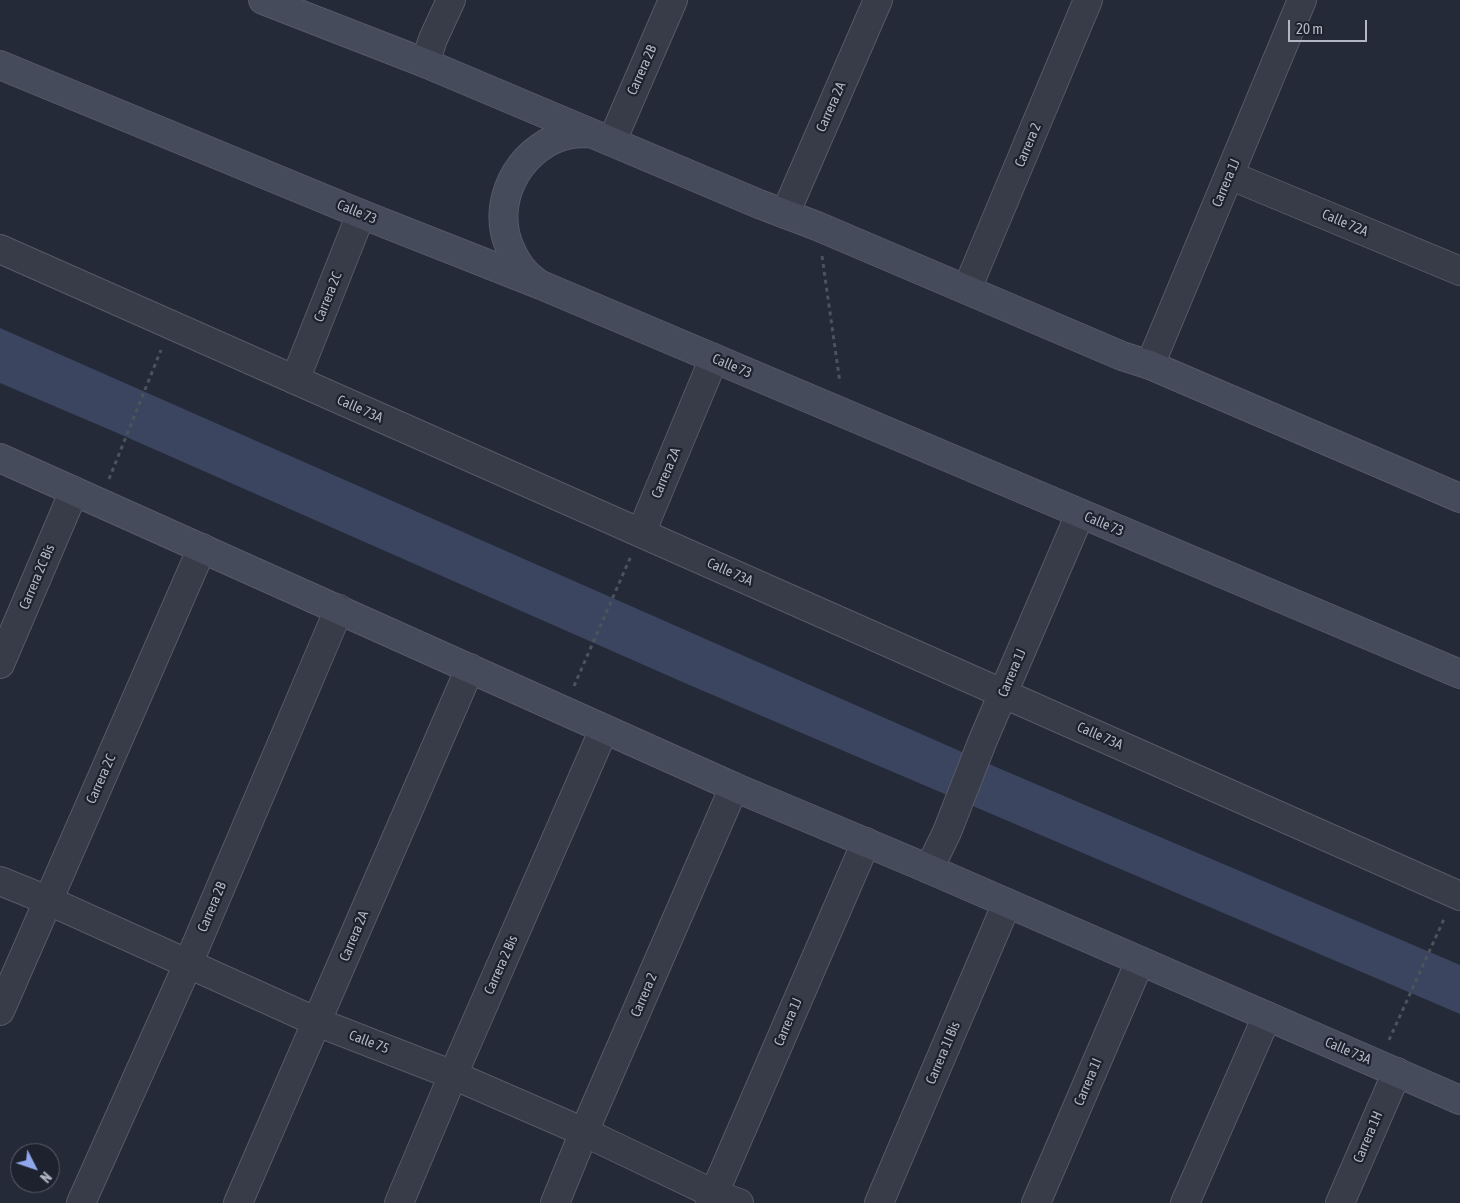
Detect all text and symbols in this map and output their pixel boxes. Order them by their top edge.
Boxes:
scale bar [1290,10,1369,42]
text: 20 m [1296,20,1323,37]
street label: Carrera 2B [624,42,660,98]
street label: Carrera 2A [813,79,849,135]
street label: Carrera 2 [1011,120,1045,170]
street label: Carrera 1J [1208,156,1244,210]
street label: Calle 73 [335,196,379,228]
street label: Calle 72A [1319,206,1371,240]
street label: Carrera 2C [310,269,346,325]
street label: Calle 73 [710,350,754,382]
street label: Calle 73A [334,391,386,427]
street label: Carrera 2A [648,445,684,501]
street label: Calle 73 [1082,508,1126,540]
street label: Carrera 2C Bis [16,542,58,612]
street label: Calle 73A [704,554,756,590]
street label: Carrera 1J [994,646,1030,700]
street label: Calle 73A [1074,718,1126,754]
street label: Carrera 2C [83,752,119,806]
street label: Carrera 2B [194,879,230,935]
street label: Carrera 2A [336,908,372,964]
street label: Carrera 2 Bis [481,933,521,997]
street label: Carrera 2 [627,970,661,1020]
street label: Carrera 1J [770,995,806,1049]
street label: Carrera 1I Bis [922,1019,964,1087]
street label: Calle 75 [347,1027,391,1057]
street label: Calle 73A [1322,1034,1374,1068]
street label: Carrera 1I [1071,1056,1105,1108]
street label: Carrera 1H [1350,1109,1386,1165]
north arrow [10,1143,60,1193]
text: N [37,1169,54,1186]

